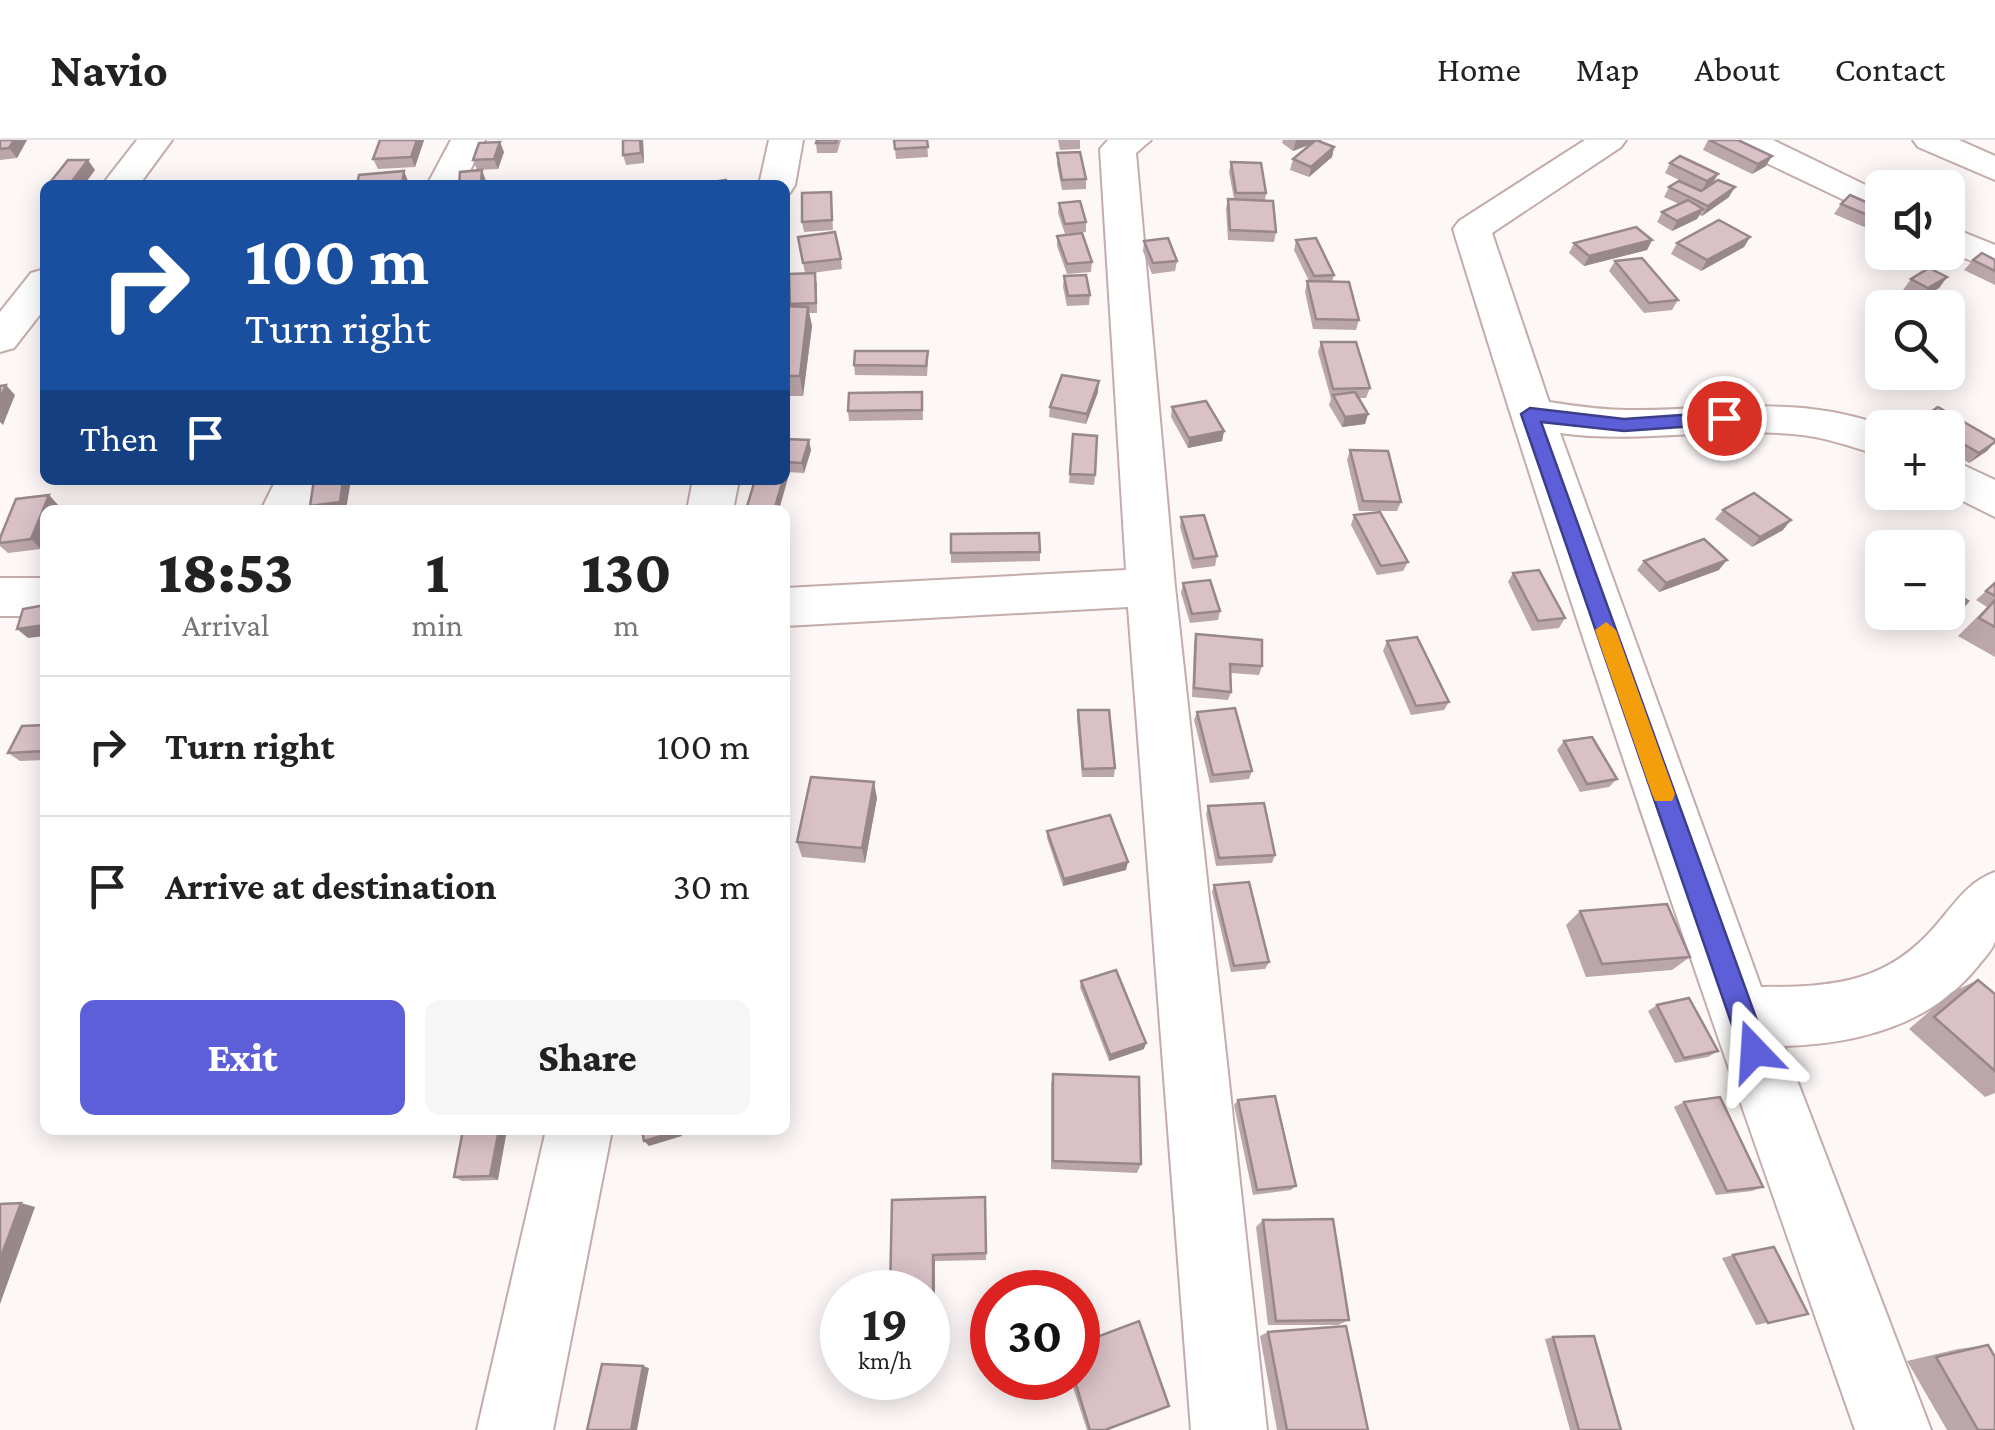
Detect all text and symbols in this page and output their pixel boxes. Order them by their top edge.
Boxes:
text: Navio [50,43,168,96]
text: Home [1437,50,1521,89]
text: Map [1576,50,1639,89]
text: About [1694,50,1780,89]
text: Contact [1835,50,1945,89]
map controls [1865,170,1965,630]
button: sound [1865,170,1965,270]
icon: right [80,220,210,350]
text: 100 m [245,221,429,299]
button: search [1865,290,1965,390]
text: Turn right [245,303,430,353]
pin [1682,376,1767,461]
icon: arrive [1697,391,1752,446]
icon: arrive [178,410,233,465]
button: + [1865,410,1965,510]
text: Then [80,417,158,459]
button: − [1865,530,1965,630]
text: 18:53 [158,538,293,605]
text: 1 [426,538,449,605]
text: 130 [581,538,672,605]
text: Arrival [182,607,269,643]
text: min [412,607,463,643]
text: m [614,607,639,643]
icon: right [80,719,135,774]
text: Turn right [165,725,334,767]
text: 100 m [657,725,750,767]
icon: arrive [80,859,135,914]
text: Arrive at destination [165,865,497,907]
text: 30 m [673,865,750,907]
position arrow [1702,999,1806,1103]
button: Exit [80,1000,405,1115]
button: Share [425,1000,750,1115]
speed limit sign: 30 [970,1270,1100,1400]
text: 19 [862,1295,908,1351]
text: km/h [858,1347,912,1374]

